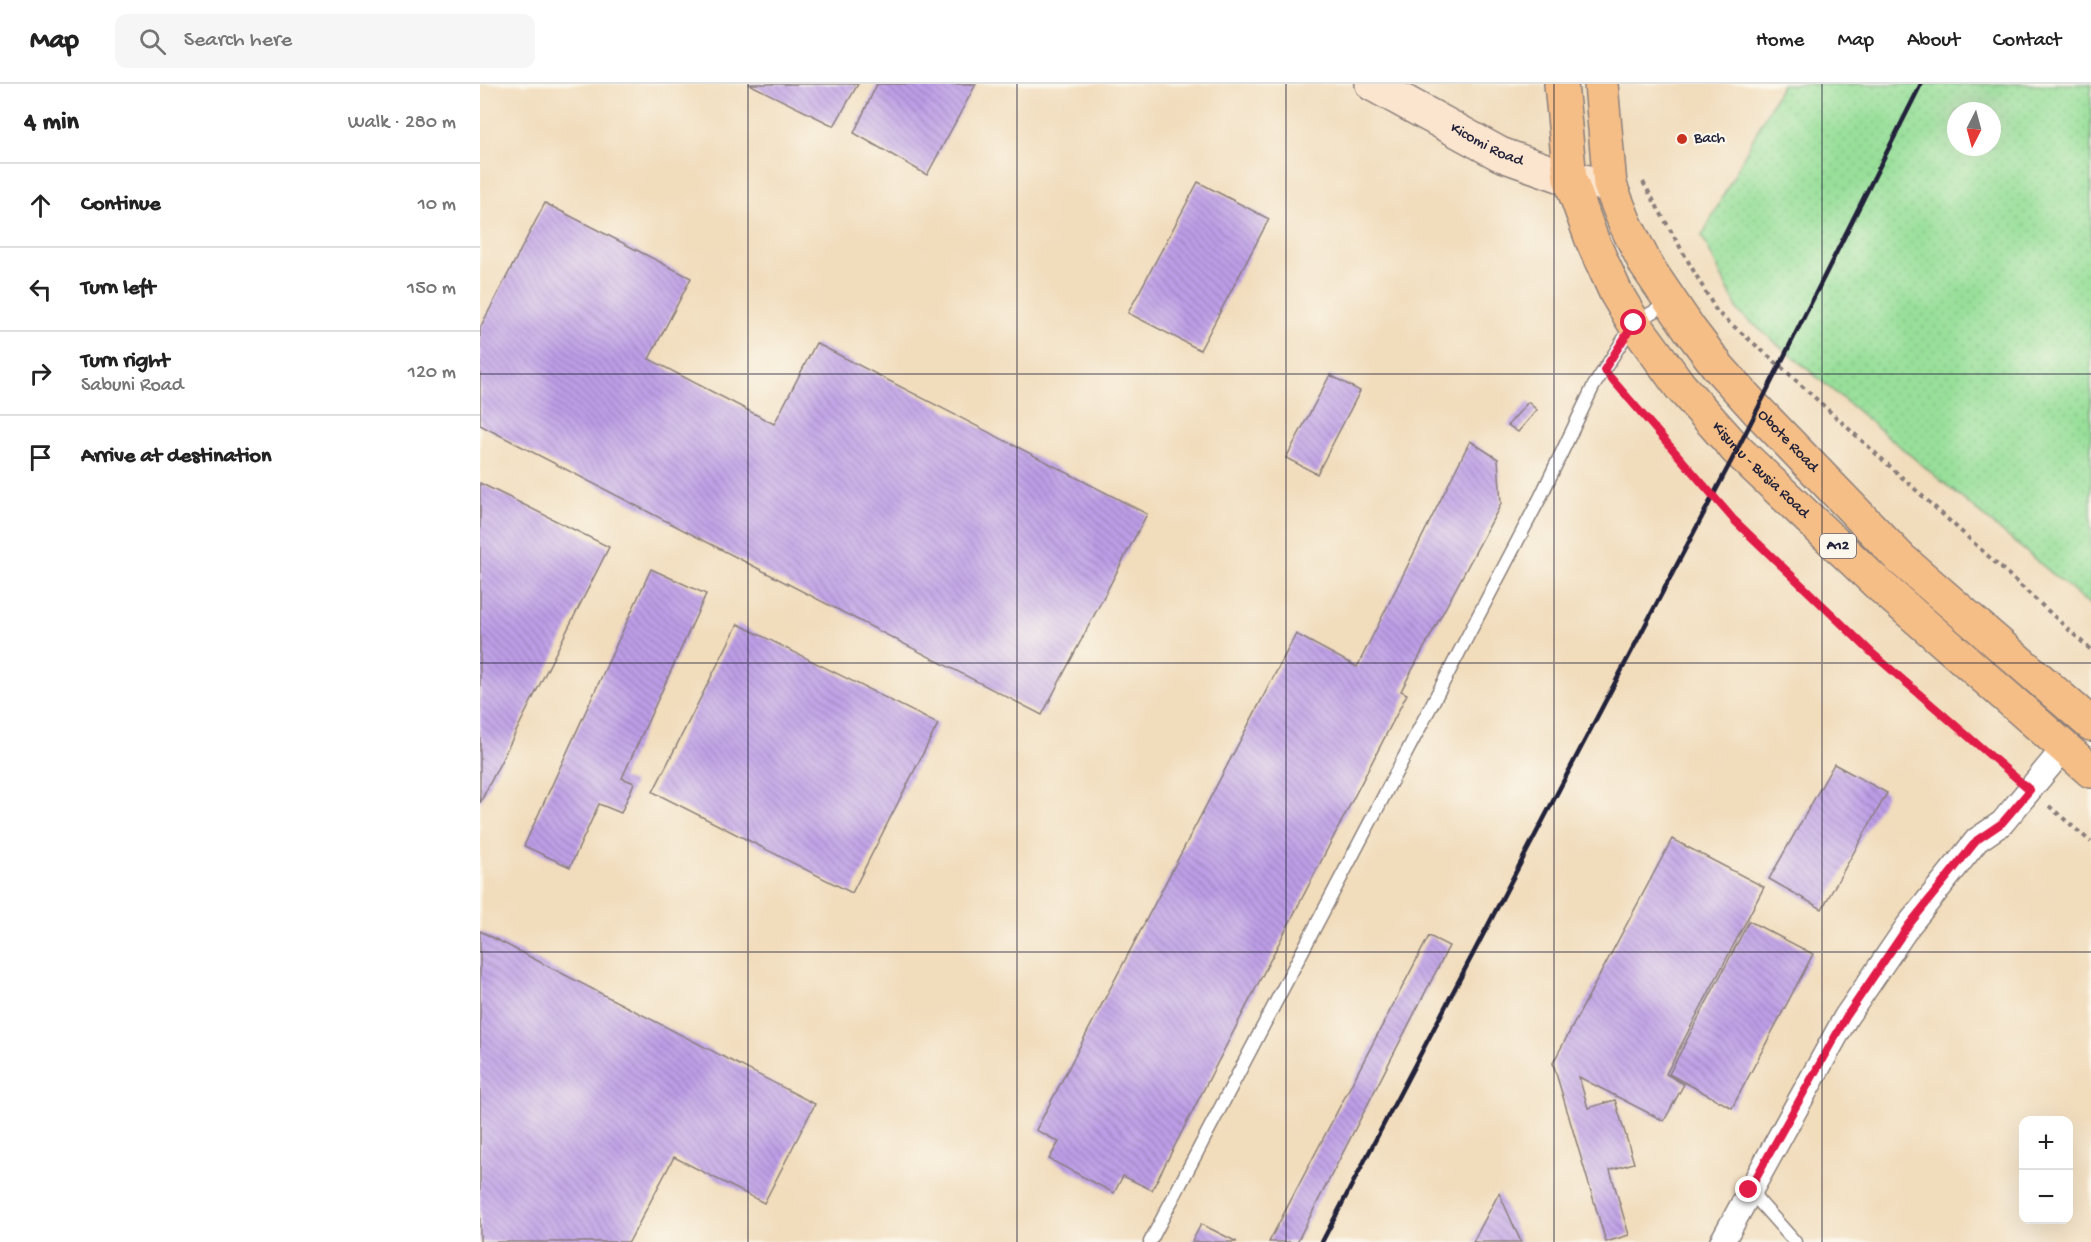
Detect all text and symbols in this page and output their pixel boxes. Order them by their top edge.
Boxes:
search box [115,14,535,68]
text: Map [30,25,79,58]
icon: search [136,25,169,58]
text: Search here [184,28,292,54]
text: Home [1756,29,1804,54]
text: Map [1837,29,1874,54]
text: About [1907,29,1960,54]
text: Contact [1993,29,2061,54]
north arrow [1947,102,2001,156]
text: 4 min [24,108,79,139]
text: Walk · 280 m [348,112,456,135]
street label: Kicomi Road [1447,119,1527,172]
place label: Bach [1693,130,1726,149]
marker: Bach [1675,132,1689,146]
icon: ahead [24,189,57,222]
text: Continue [81,192,161,218]
text: 10 m [418,194,456,217]
icon: left [24,273,57,306]
text: Turn left [81,276,155,302]
text: 150 m [407,278,456,301]
route start [1620,309,1646,335]
text: Turn right [81,349,169,375]
icon: right [24,357,57,390]
text: 120 m [408,362,456,385]
text: Sabuni Road [81,375,184,398]
street label: Obote Road [1753,406,1823,478]
street label: Kisumu - Busia Road [1707,418,1814,524]
icon: arrive [24,441,57,474]
text: Arrive at destination [81,444,271,470]
road number: A12 [1820,534,1856,558]
map controls [2019,1116,2073,1224]
button: + [2019,1116,2073,1170]
button: − [2019,1170,2073,1224]
route end [1735,1176,1761,1202]

